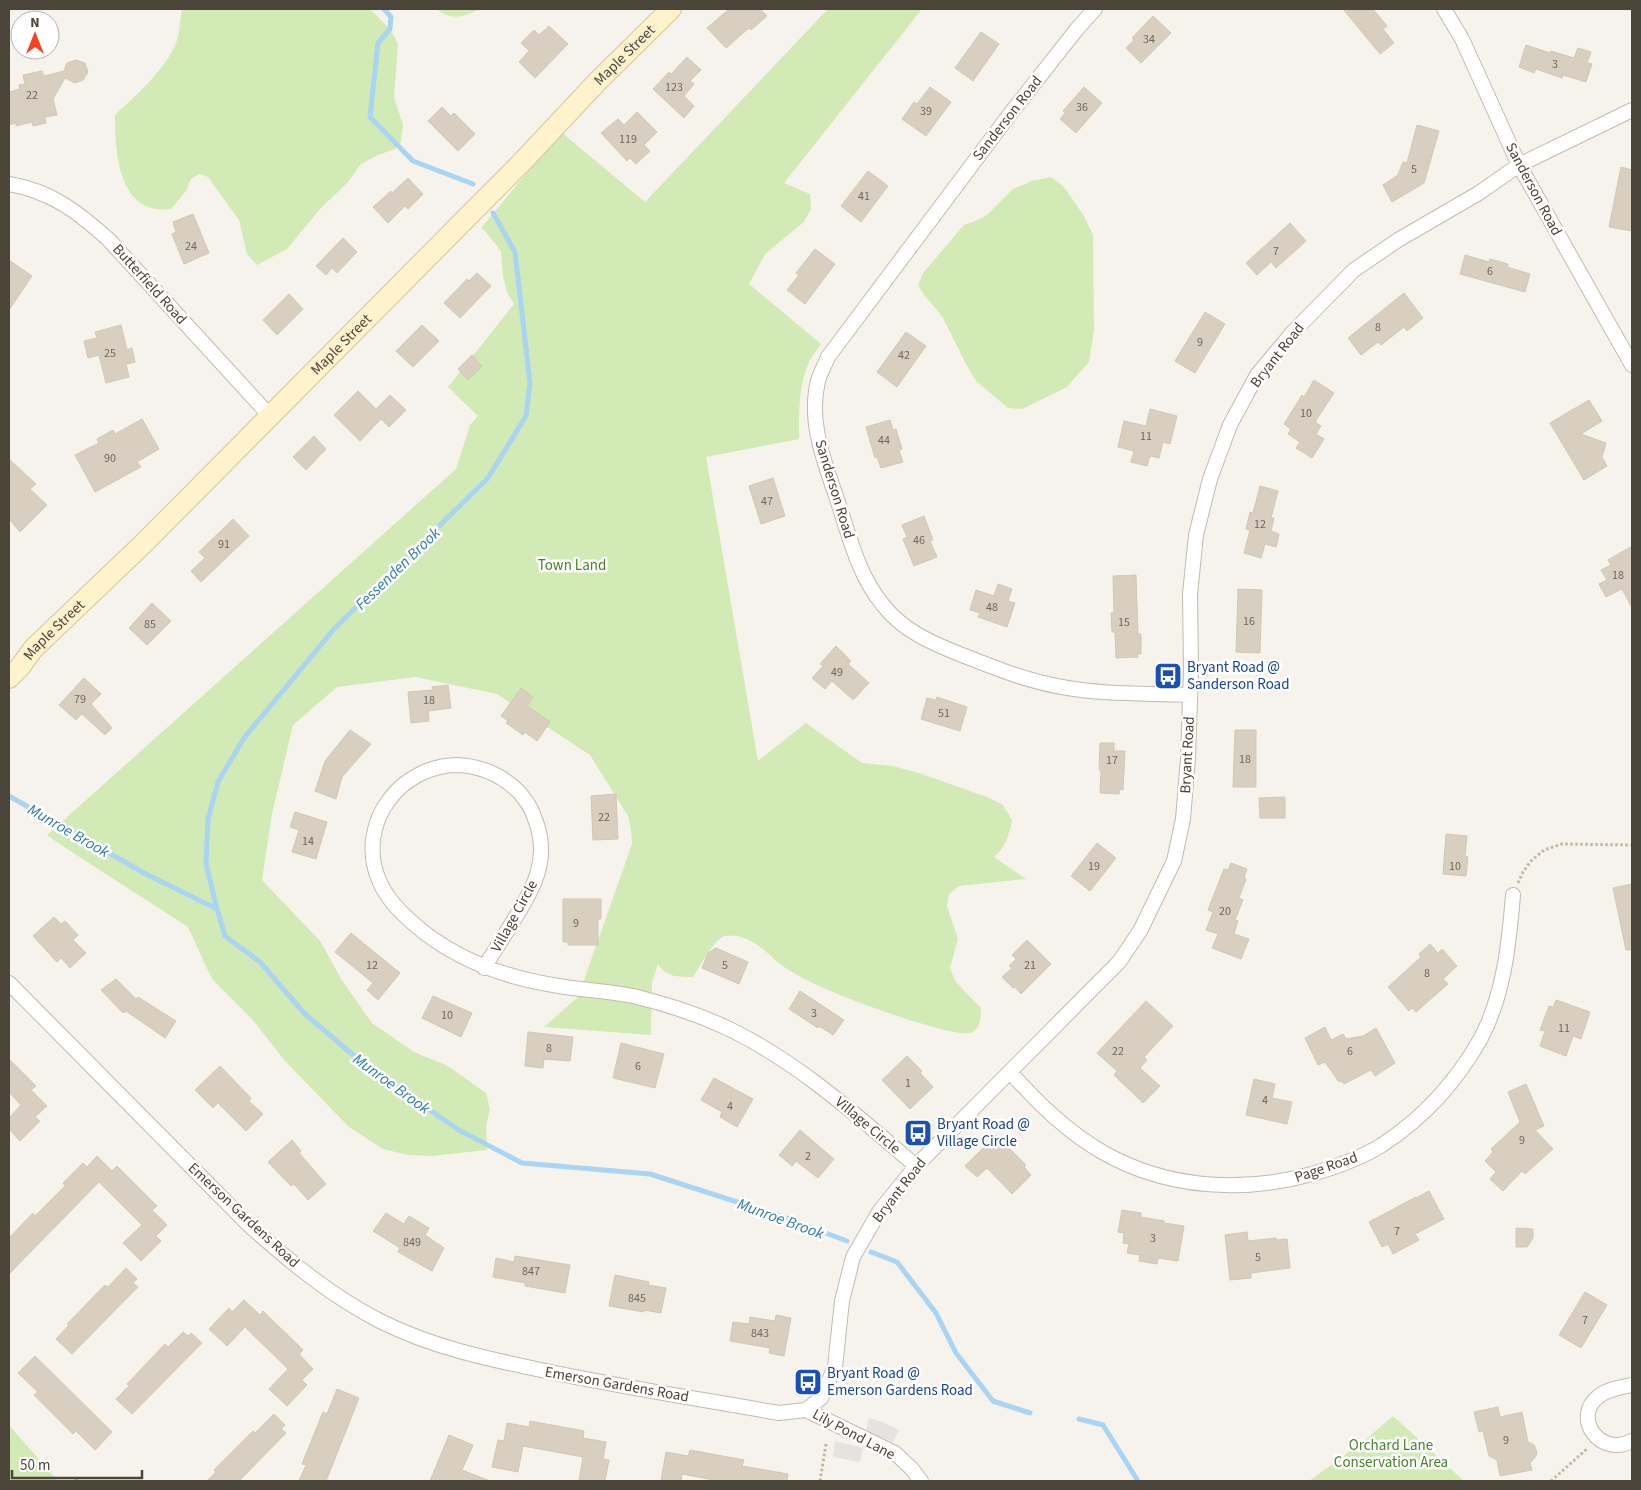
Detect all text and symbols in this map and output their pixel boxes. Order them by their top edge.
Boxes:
north arrow [10,10,60,60]
text: N [30,13,40,33]
street label: Maple Street [589,20,660,91]
house number: 34 [1143,31,1155,48]
house number: 3 [1552,56,1558,73]
street label: Sanderson Road [968,71,1047,165]
house number: 123 [665,79,683,96]
house number: 22 [26,87,38,104]
house number: 36 [1076,99,1088,116]
house number: 39 [920,103,932,120]
house number: 119 [619,131,637,148]
street label: Sanderson Road [1500,139,1567,239]
house number: 5 [1411,161,1417,178]
house number: 41 [858,188,870,205]
house number: 24 [185,238,197,255]
street label: Butterfield Road [108,239,192,329]
house number: 7 [1273,243,1279,260]
house number: 6 [1487,263,1493,280]
street label: Maple Street [306,309,377,380]
street label: Bryant Road [1245,318,1309,392]
house number: 8 [1375,319,1381,336]
house number: 9 [1197,334,1203,351]
house number: 25 [104,345,116,362]
house number: 42 [898,347,910,364]
house number: 10 [1300,405,1312,422]
house number: 11 [1140,428,1152,445]
house number: 44 [878,432,890,449]
street label: Sanderson Road [809,437,860,541]
house number: 90 [104,450,116,467]
house number: 47 [761,493,773,510]
house number: 12 [1254,516,1266,533]
water label: Fessenden Brook [350,522,445,615]
house number: 46 [913,532,925,549]
house number: 91 [218,536,230,553]
park label: Town Land [538,555,606,576]
house number: 18 [1612,567,1624,584]
street label: Maple Street [18,595,89,664]
house number: 48 [986,599,998,616]
house number: 16 [1243,613,1255,630]
house number: 15 [1118,614,1130,631]
house number: 85 [144,616,156,633]
place label: Bryant Road @ Sanderson Road [1187,657,1290,695]
bus stop icon: Bryant Road @ Sanderson Road [1153,661,1183,691]
house number: 49 [831,664,843,681]
house number: 79 [74,691,86,708]
house number: 18 [423,692,435,709]
house number: 51 [938,705,950,722]
street label: Bryant Road [1175,716,1200,794]
house number: 18 [1239,751,1251,768]
house number: 17 [1106,752,1118,769]
water label: Munroe Brook [24,799,114,863]
house number: 22 [598,809,610,826]
house number: 14 [302,833,314,850]
house number: 19 [1088,858,1100,875]
house number: 10 [1449,858,1461,875]
street label: Village Circle [486,876,543,956]
house number: 20 [1219,903,1231,920]
house number: 9 [573,915,579,932]
house number: 12 [366,957,378,974]
house number: 5 [722,957,728,974]
house number: 21 [1024,957,1036,974]
house number: 8 [1424,965,1430,982]
house number: 3 [811,1005,817,1022]
house number: 10 [441,1007,453,1024]
house number: 11 [1558,1020,1570,1037]
house number: 8 [546,1040,552,1057]
house number: 22 [1112,1043,1124,1060]
house number: 6 [1347,1043,1353,1060]
water label: Munroe Brook [348,1048,435,1120]
house number: 6 [635,1058,641,1075]
house number: 1 [905,1075,911,1092]
street label: Village Circle [830,1092,905,1159]
house number: 4 [1262,1092,1268,1109]
house number: 4 [727,1098,733,1115]
place label: Bryant Road @ Village Circle [937,1114,1030,1152]
bus stop icon: Bryant Road @ Village Circle [903,1118,933,1148]
house number: 9 [1519,1132,1525,1149]
street label: Page Road [1292,1147,1361,1188]
house number: 2 [805,1148,811,1165]
street label: Bryant Road [867,1153,931,1227]
street label: Emerson Gardens Road [183,1158,304,1273]
water label: Munroe Brook [734,1193,827,1245]
house number: 7 [1394,1223,1400,1240]
house number: 3 [1150,1230,1156,1247]
house number: 849 [403,1234,421,1251]
house number: 5 [1255,1249,1261,1266]
house number: 847 [522,1263,540,1280]
house number: 845 [628,1290,646,1307]
house number: 7 [1582,1312,1588,1329]
house number: 843 [751,1325,769,1342]
street label: Emerson Gardens Road [543,1361,691,1407]
place label: Bryant Road @ Emerson Gardens Road [827,1363,973,1401]
bus stop icon: Bryant Road @ Emerson Gardens Road [793,1367,823,1397]
street label: Lily Pond Lane [809,1404,899,1465]
house number: 9 [1503,1432,1509,1449]
park label: Orchard Lane Conservation Area [1334,1435,1448,1473]
scale bar [12,1448,142,1480]
text: 50 m [20,1455,50,1476]

